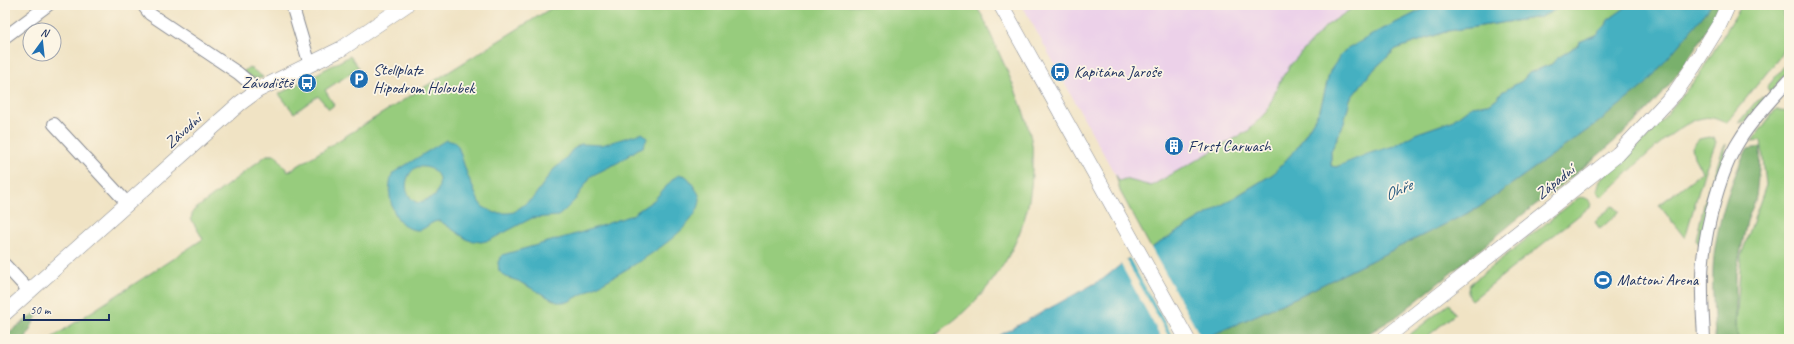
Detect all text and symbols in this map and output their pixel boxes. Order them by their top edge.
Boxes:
north arrow [22,22,62,62]
text: N [39,25,52,41]
place label: Stellplatz Hipodrom Holoubek [373,60,475,98]
bus stop icon: Kapitána Jaroše [1049,61,1071,83]
place label: Kapitána Jaroše [1074,62,1163,82]
parking icon: Stellplatz Hipodrom Holoubek [348,68,370,90]
bus stop icon: Závodiště [296,72,318,94]
place label: Závodiště [241,73,296,93]
street label: Závodní [160,107,208,153]
building icon: F1rst Carwash [1163,135,1185,157]
place label: F1rst Carwash [1188,136,1272,156]
street label: Západní [1531,158,1581,204]
water label: Ohře [1381,174,1417,205]
sports icon: Mattoni Arena [1592,269,1614,291]
place label: Mattoni Arena [1617,270,1700,290]
scale bar [24,296,109,322]
text: 50 m [30,302,52,318]

